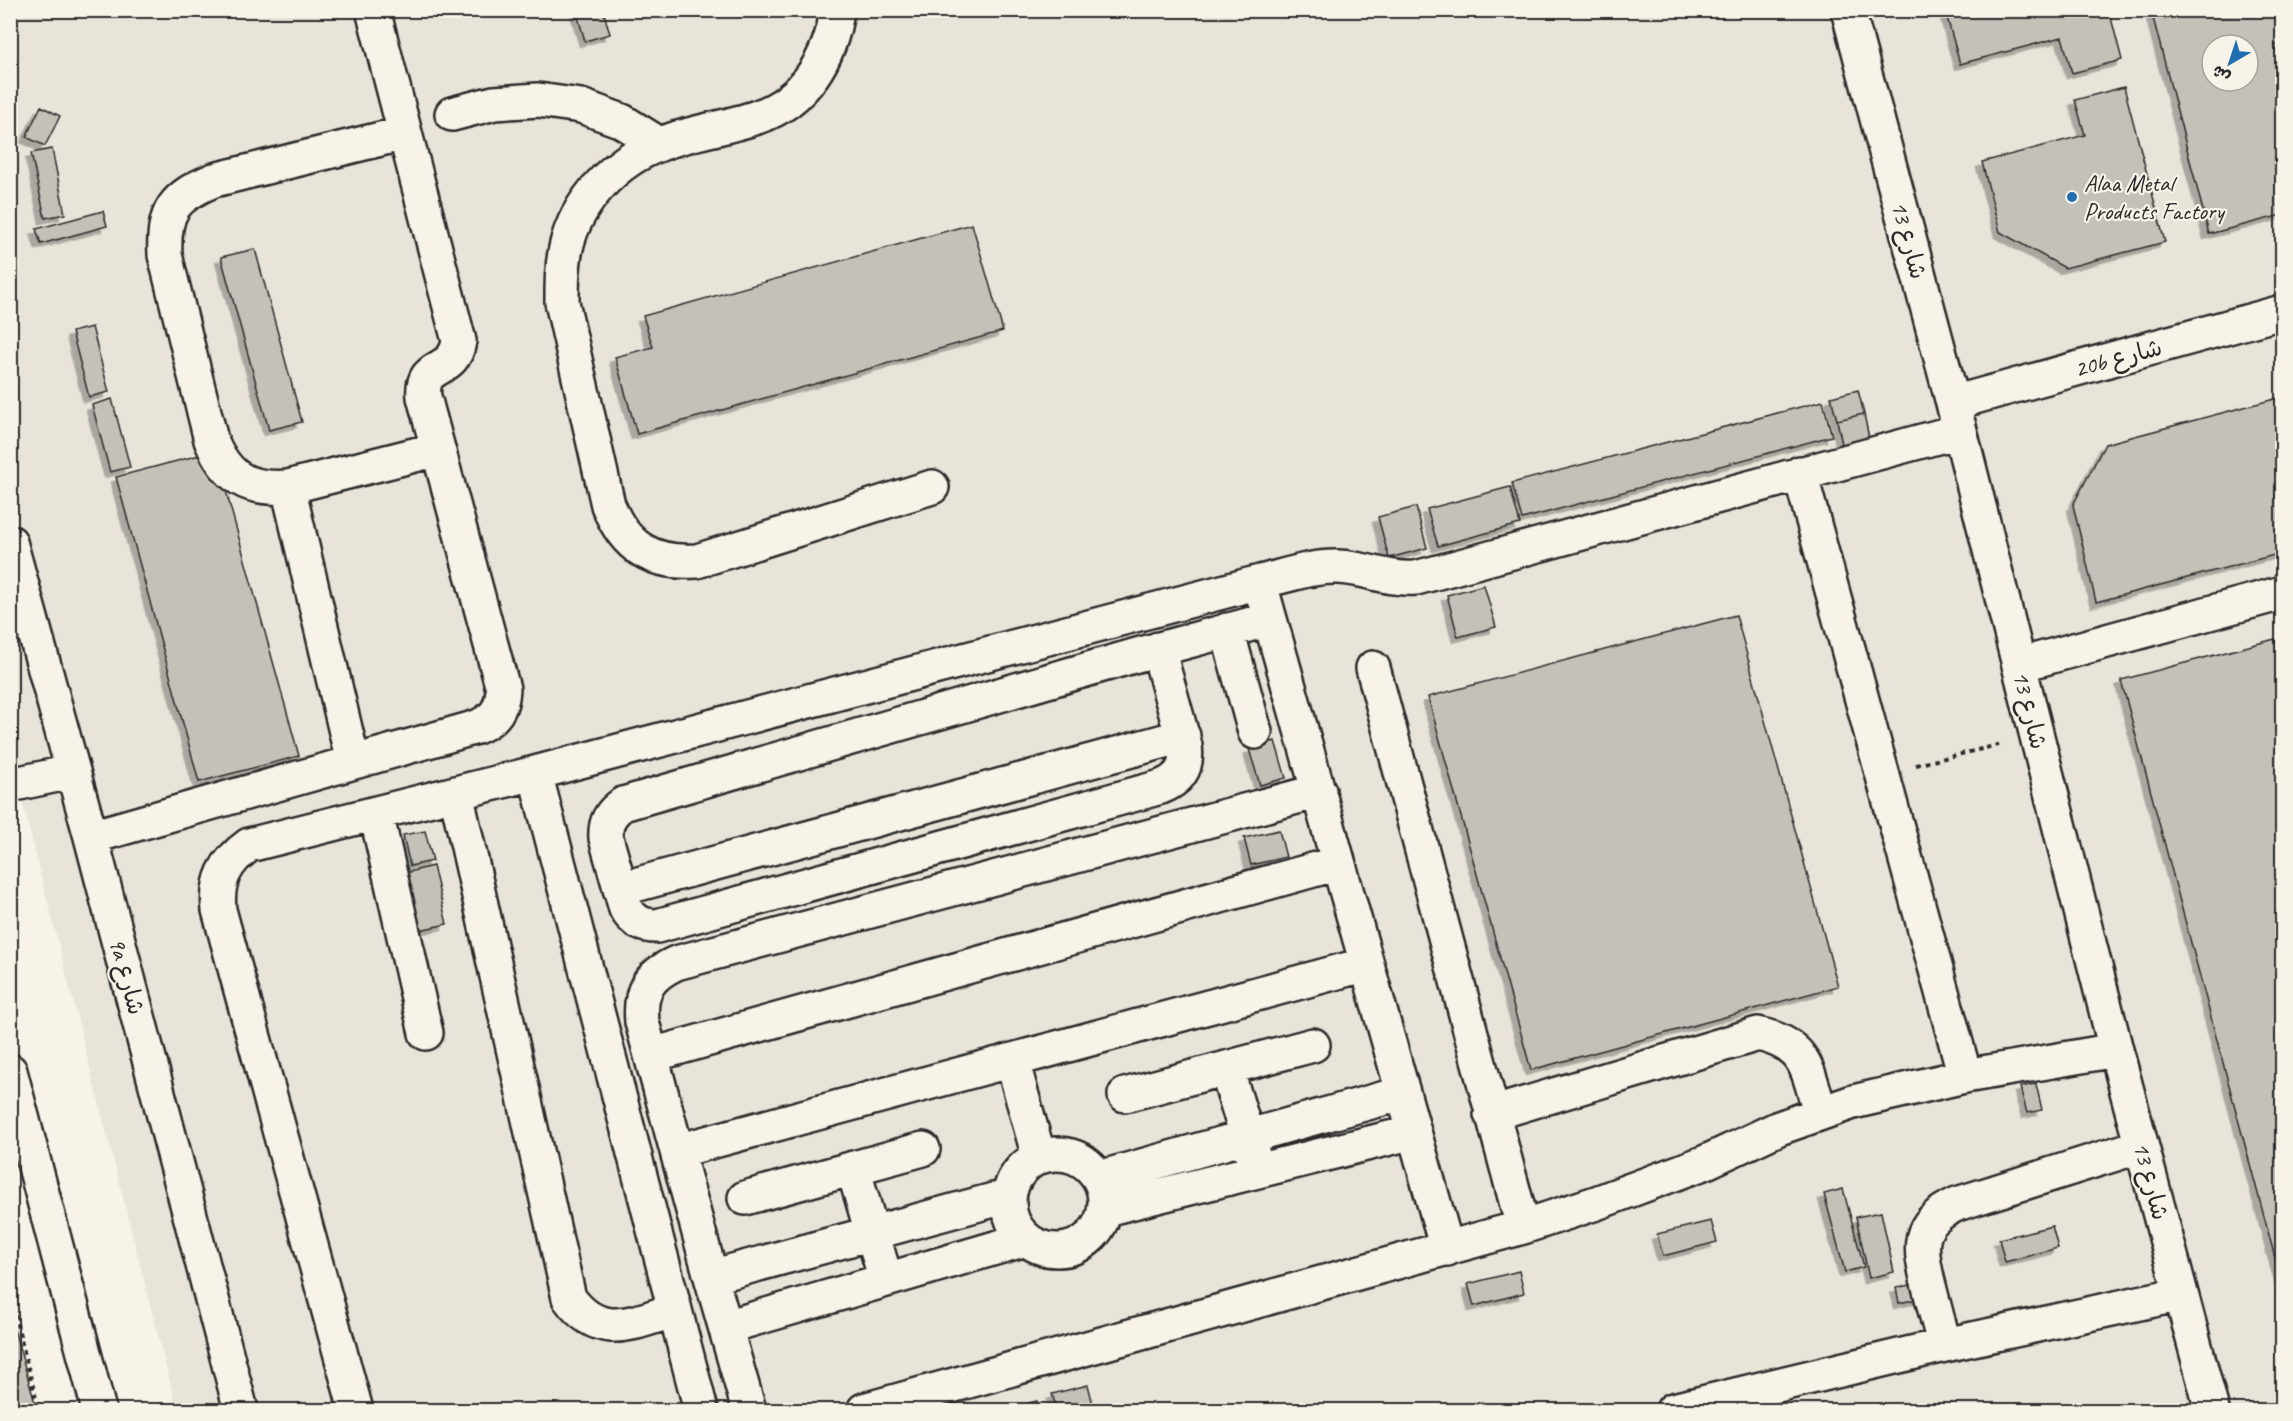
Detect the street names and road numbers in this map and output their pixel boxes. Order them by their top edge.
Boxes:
street label: شارع 13 [1882,198,1934,283]
street label: 20b شارع [2071,332,2166,386]
street label: شارع 13 [2004,668,2054,753]
street label: 9a شارع [100,934,152,1019]
street label: شارع 13 [2124,1139,2176,1224]

